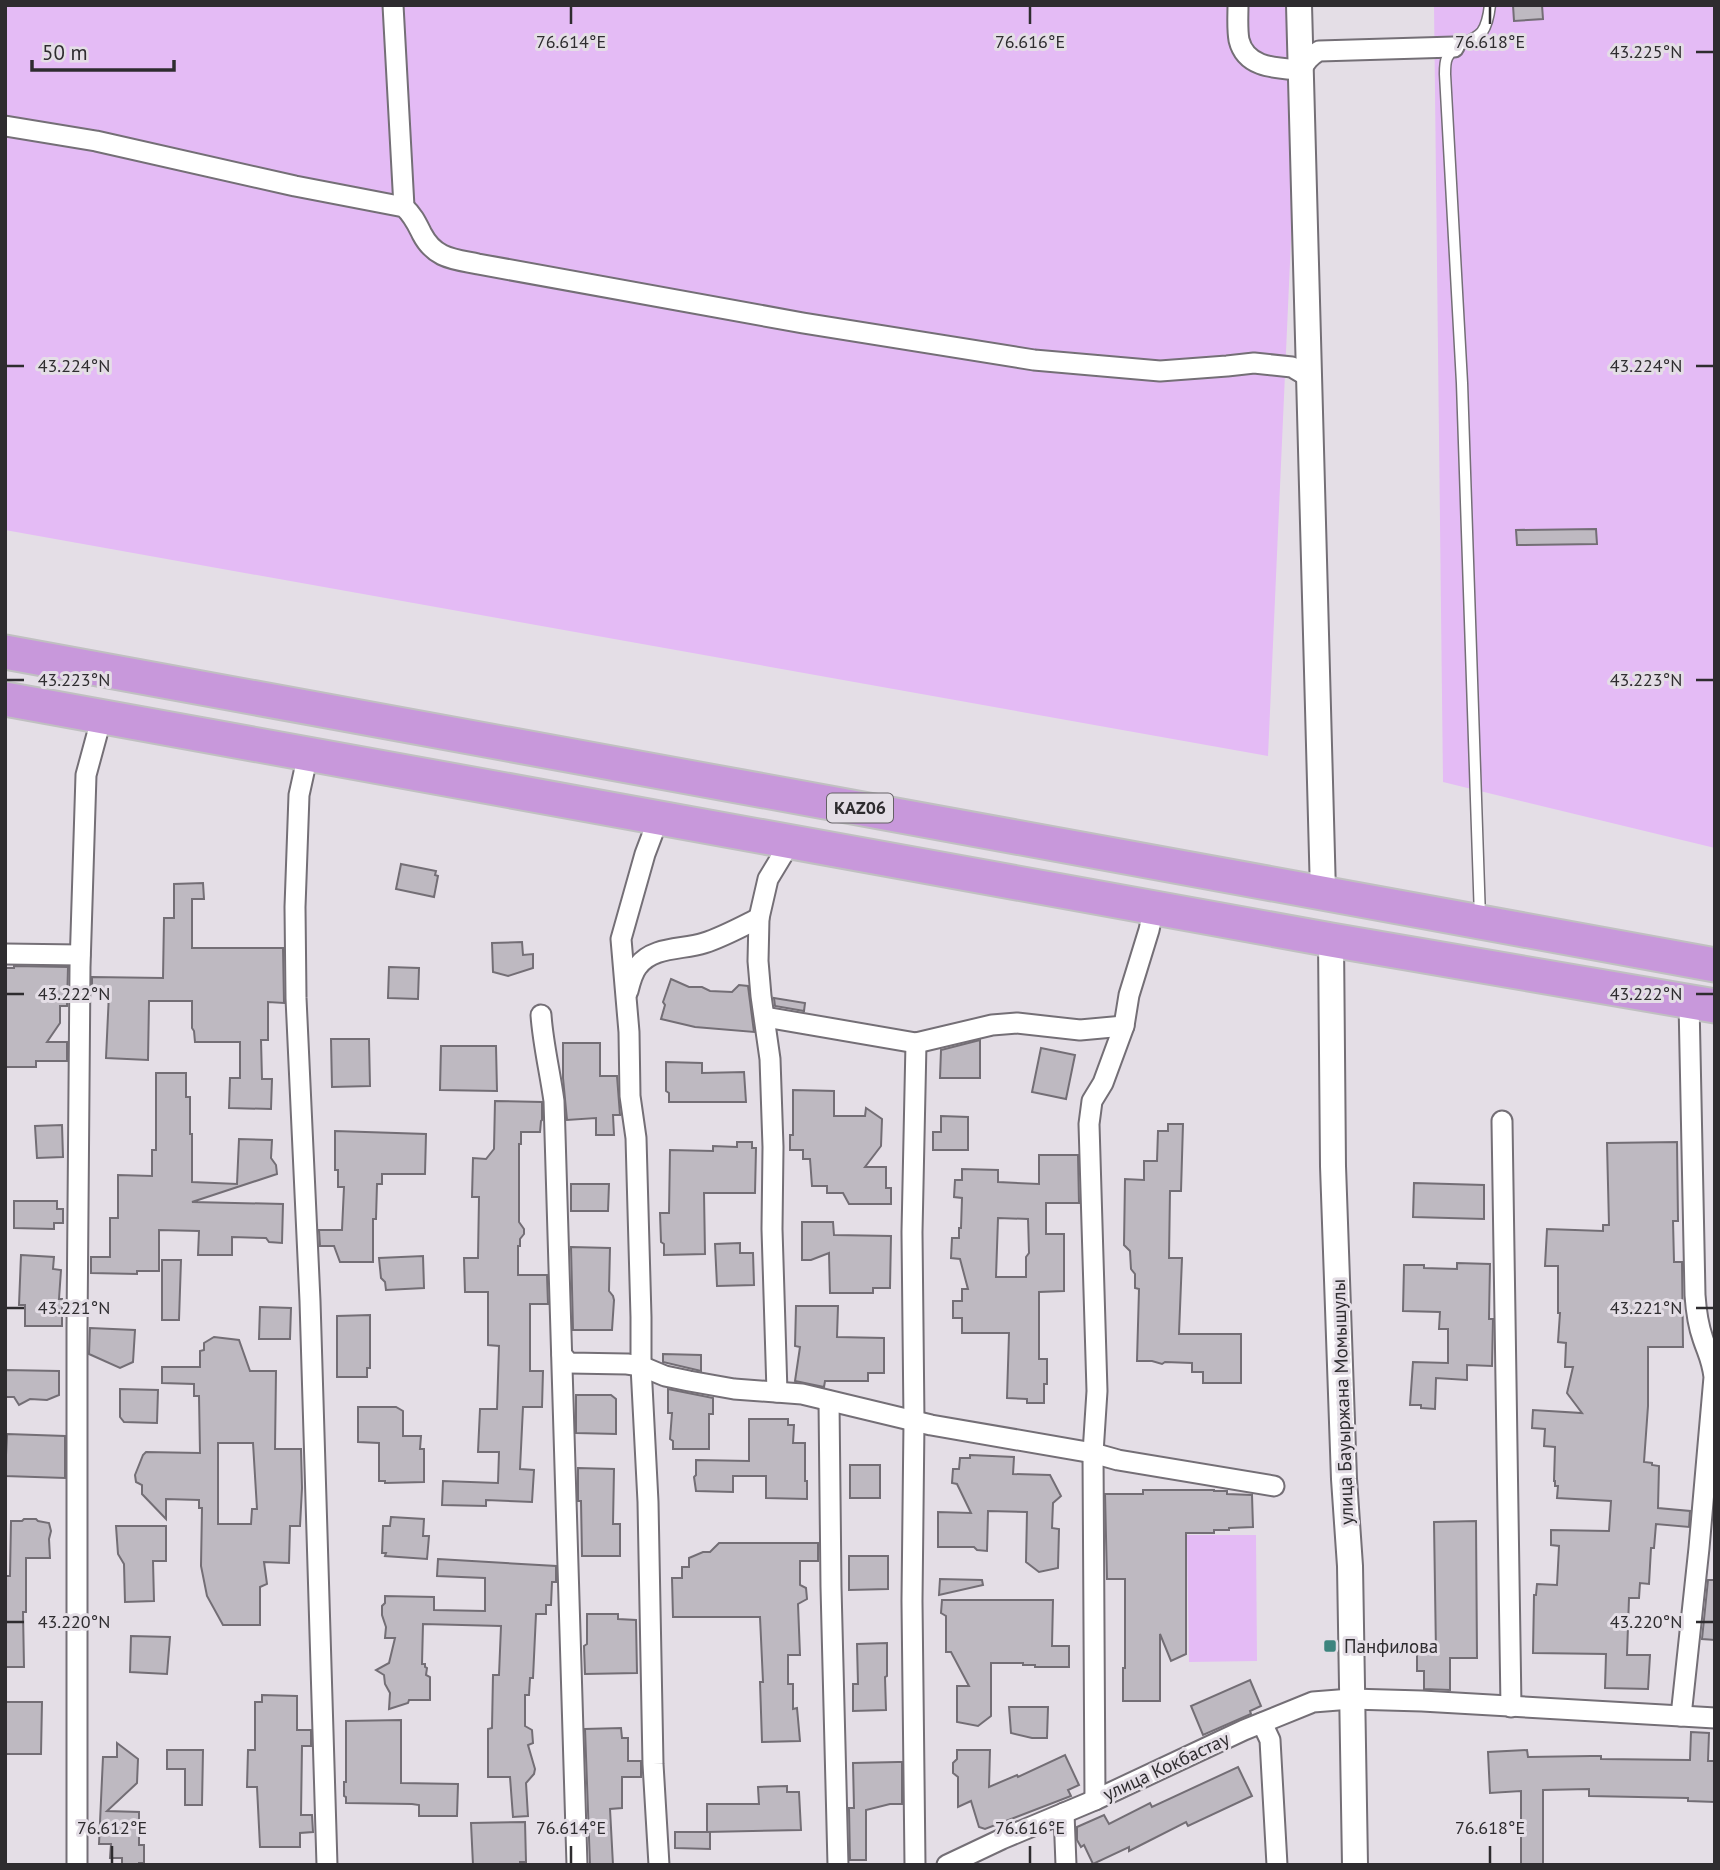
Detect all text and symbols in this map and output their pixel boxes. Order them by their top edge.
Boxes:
scale bar [32,28,173,72]
text: 76.614°E [536,30,606,53]
text: 76.616°E [995,30,1065,53]
text: 76.618°E [1455,30,1525,53]
text: 50 m [42,39,88,66]
text: 43.225°N [1610,40,1682,63]
text: 43.224°N [38,354,110,377]
text: 43.224°N [1610,354,1682,377]
text: 43.223°N [38,668,110,691]
text: 43.223°N [1610,668,1682,691]
road number: KАZ06 [827,794,893,822]
text: 43.222°N [38,982,110,1005]
text: 43.222°N [1610,982,1682,1005]
street label: улица Бауыржана Момышулы [1326,1279,1358,1525]
text: 43.221°N [38,1296,110,1319]
text: 43.221°N [1610,1296,1682,1319]
text: 43.220°N [38,1610,110,1633]
text: 43.220°N [1610,1610,1682,1633]
place label: Панфилова [1344,1634,1438,1658]
marker: Панфилова [1322,1638,1338,1654]
street label: улица Кокбастау [1099,1726,1233,1806]
text: 76.612°E [77,1816,147,1839]
text: 76.614°E [536,1816,606,1839]
text: 76.616°E [995,1816,1065,1839]
text: 76.618°E [1455,1816,1525,1839]

